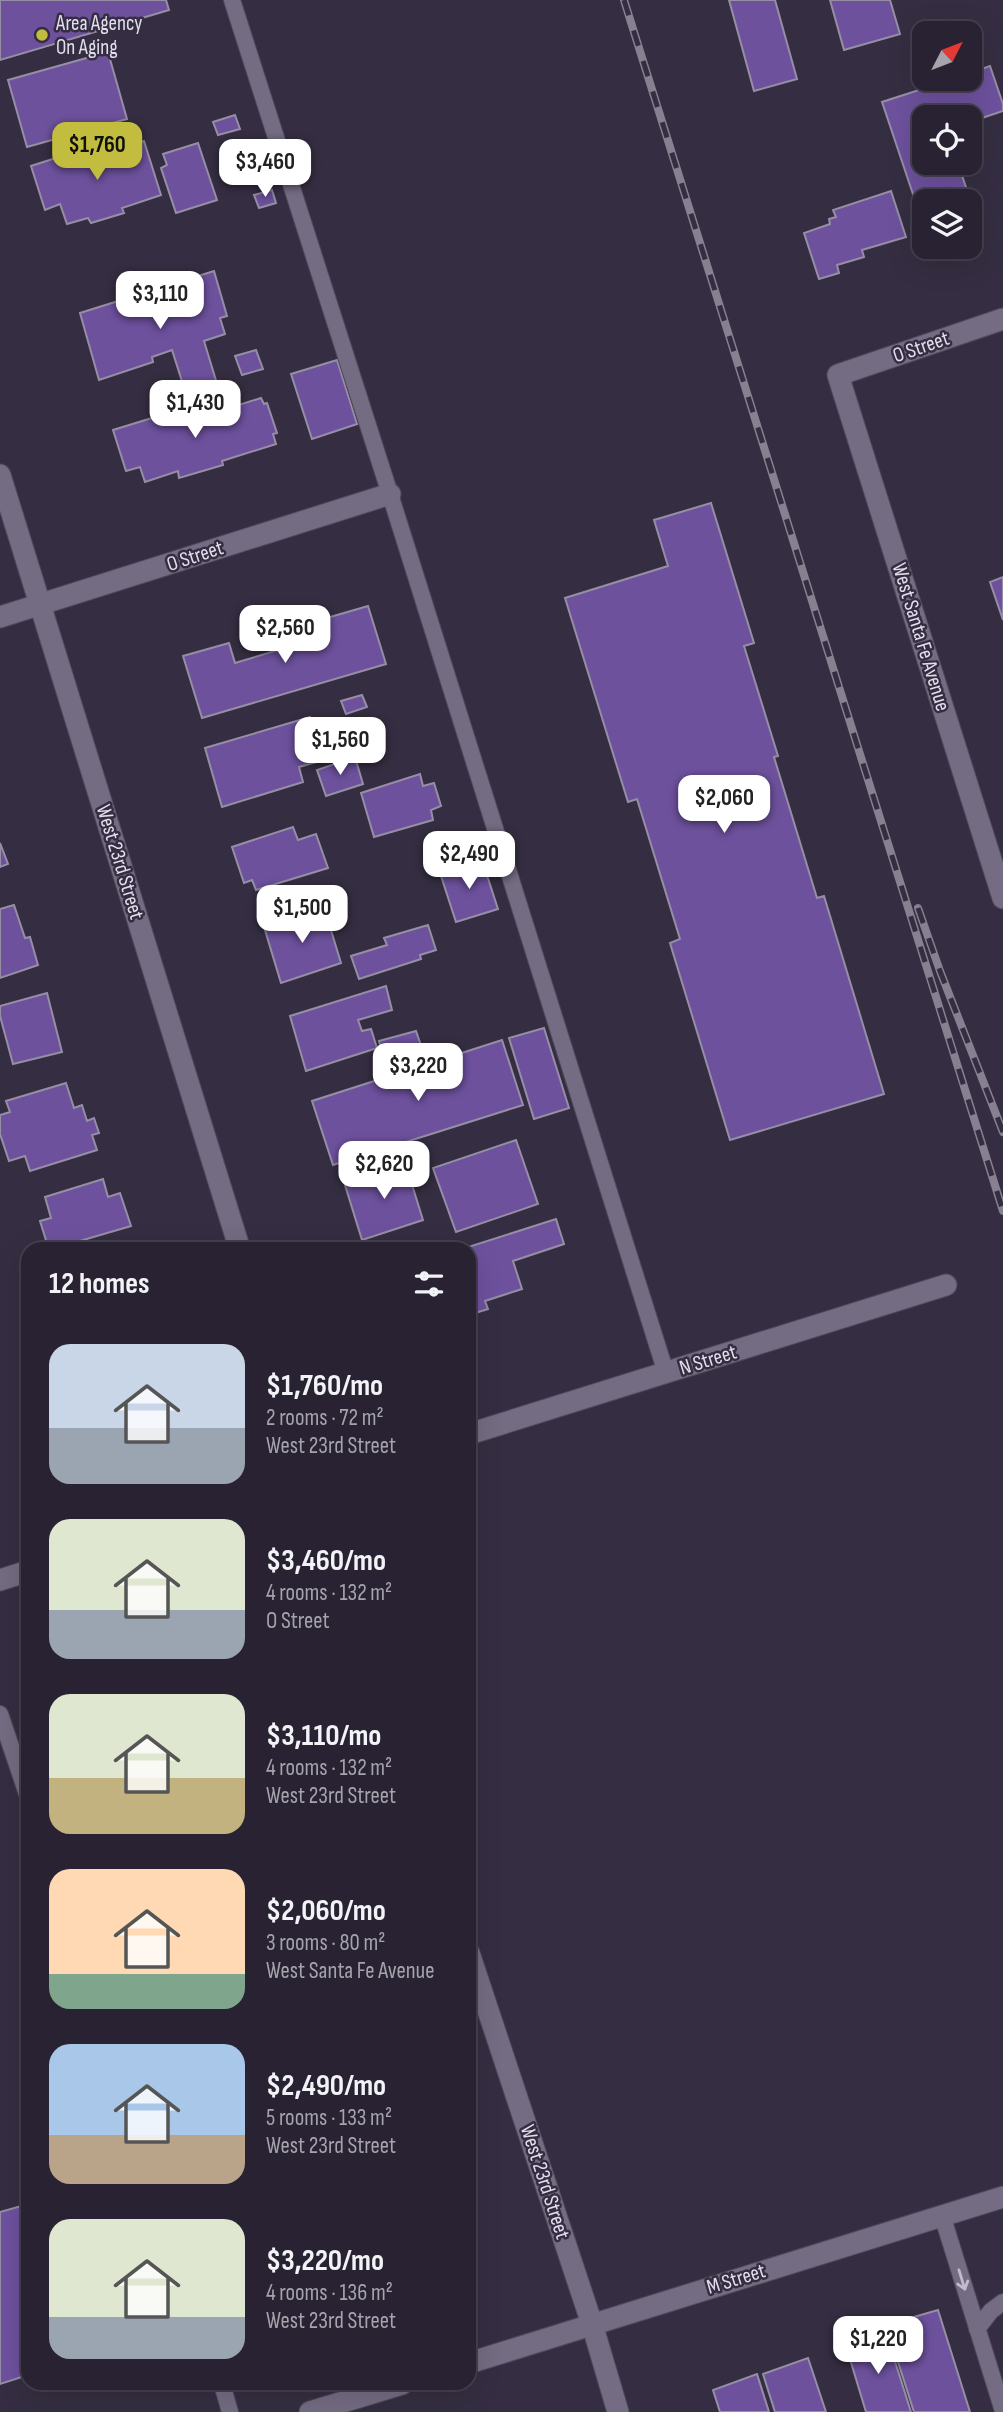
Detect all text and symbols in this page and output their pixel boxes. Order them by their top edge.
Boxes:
place label: Area Agency On Aging [55,11,142,60]
north arrow [912,21,982,91]
map controls [912,21,982,259]
marker: Area Agency On Aging [34,27,50,43]
button: locate [912,105,982,175]
pin: $1,760 [40,122,154,182]
text: $1,760 [68,131,126,159]
pin: $3,460 [208,140,322,199]
text: $3,460 [235,148,295,176]
button: layers [912,189,982,259]
pin: $3,110 [103,272,217,331]
text: $3,110 [132,280,188,308]
street label: O Street [890,326,952,368]
pin: $1,430 [138,380,252,440]
text: $1,430 [166,389,224,417]
street label: O Street [164,535,226,577]
street label: West Santa Fe Avenue [887,560,955,714]
pin: $2,560 [228,606,342,665]
text: $2,560 [255,614,315,642]
pin: $1,560 [283,718,397,777]
text: $1,560 [311,726,369,754]
pin: $2,060 [667,776,781,835]
text: $2,060 [694,784,754,812]
street label: West 23rd Street [91,802,149,922]
pin: $2,490 [412,832,526,891]
text: $2,490 [439,840,499,868]
pin: $1,500 [245,886,359,945]
text: $1,500 [273,894,331,922]
pin: $3,220 [361,1044,475,1103]
text: $3,220 [389,1052,447,1080]
pin: $2,620 [327,1142,441,1201]
text: $2,620 [354,1150,414,1178]
icon: filters [410,1265,448,1303]
text: 12 homes [49,1266,150,1302]
street label: N Street [676,1340,740,1380]
text: $1,760/mo [266,1368,383,1404]
icon: home [105,1372,189,1456]
text: 2 rooms · 72 m² [266,1404,384,1432]
text: West 23rd Street [266,1432,396,1460]
text: $3,460/mo [266,1543,386,1579]
icon: home [105,1547,189,1631]
text: 4 rooms · 132 m² [266,1579,392,1607]
text: O Street [266,1607,330,1635]
text: $3,110/mo [266,1718,381,1754]
icon: home [105,1722,189,1806]
text: 4 rooms · 132 m² [266,1754,392,1782]
text: West 23rd Street [266,1782,396,1810]
text: $2,060/mo [266,1893,386,1929]
icon: home [105,1897,189,1981]
text: 3 rooms · 80 m² [266,1929,385,1957]
text: West Santa Fe Avenue [266,1957,434,1985]
text: $2,490/mo [266,2068,386,2104]
icon: home [105,2072,189,2156]
text: 5 rooms · 133 m² [266,2104,392,2132]
street label: West 23rd Street [515,2122,575,2242]
text: West 23rd Street [266,2132,396,2160]
text: $3,220/mo [266,2243,384,2279]
icon: home [105,2247,189,2331]
street label: M Street [704,2258,768,2300]
one-way arrow [957,2269,970,2291]
text: 4 rooms · 136 m² [266,2279,393,2307]
text: West 23rd Street [266,2307,396,2335]
pin: $1,220 [821,2316,935,2376]
text: $1,220 [849,2325,907,2353]

